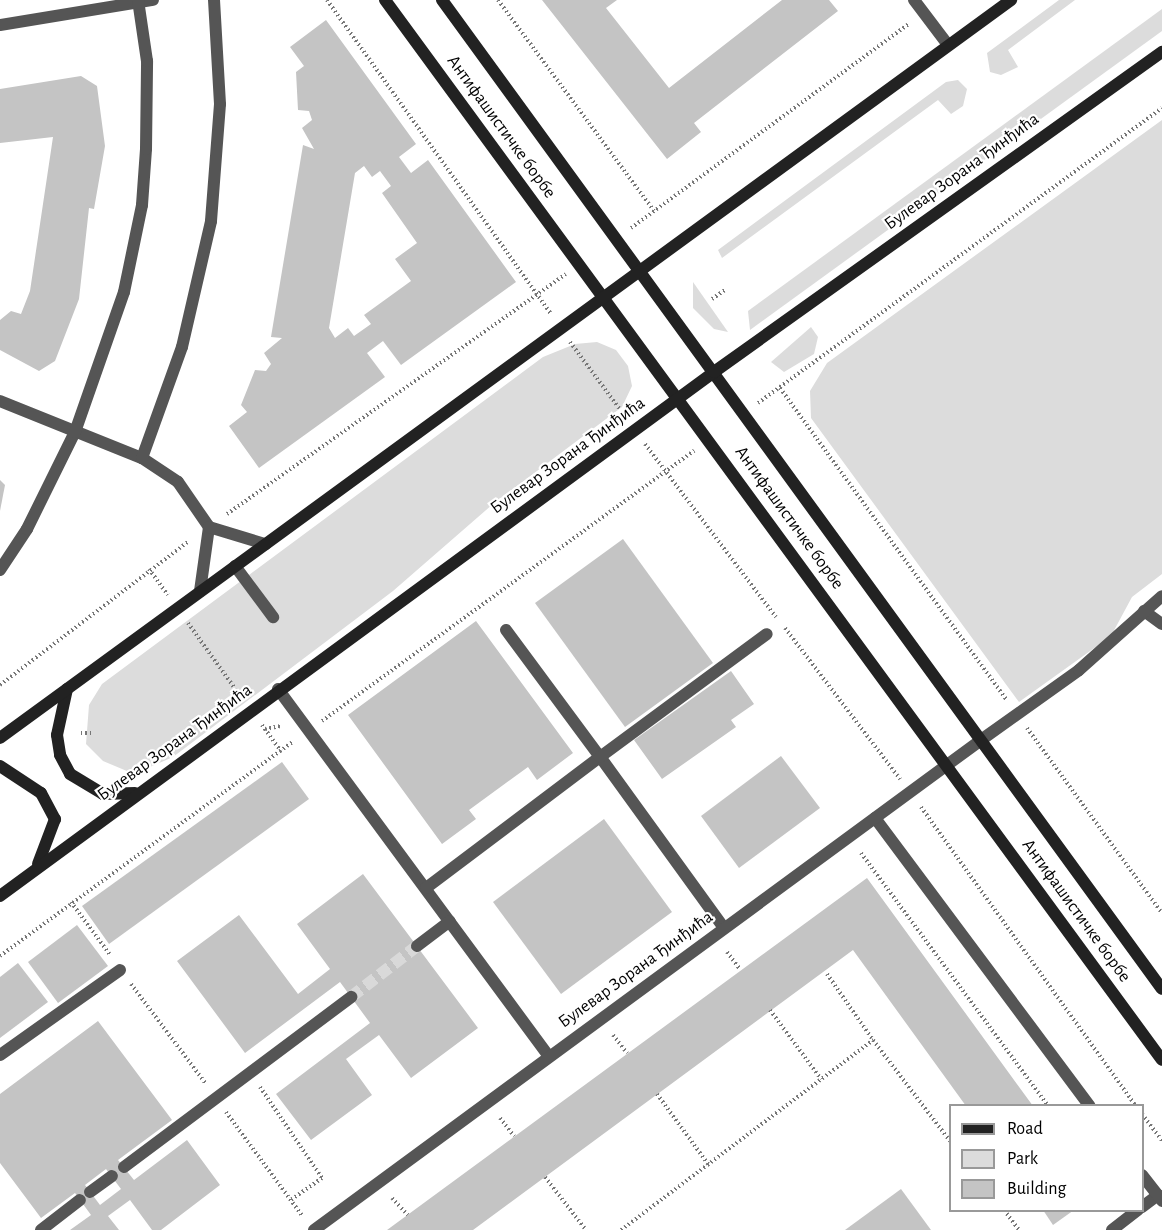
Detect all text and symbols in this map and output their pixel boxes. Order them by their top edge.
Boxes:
street label: Антифашистичке борбе [442,51,560,203]
street label: Булевар Зорана Ђинђића [881,109,1043,235]
street label: Булевар Зорана Ђинђића [487,393,649,519]
street label: Антифашистичке борбе [730,442,848,594]
street label: Булевар Зорана Ђинђића [94,680,256,806]
street label: Антифашистичке борбе [1017,835,1135,987]
street label: Булевар Зорана Ђинђића [555,907,717,1033]
legend [949,1104,1144,1212]
text: Road [1007,1120,1043,1138]
text: Park [1007,1150,1038,1168]
text: Building [1007,1180,1066,1198]

